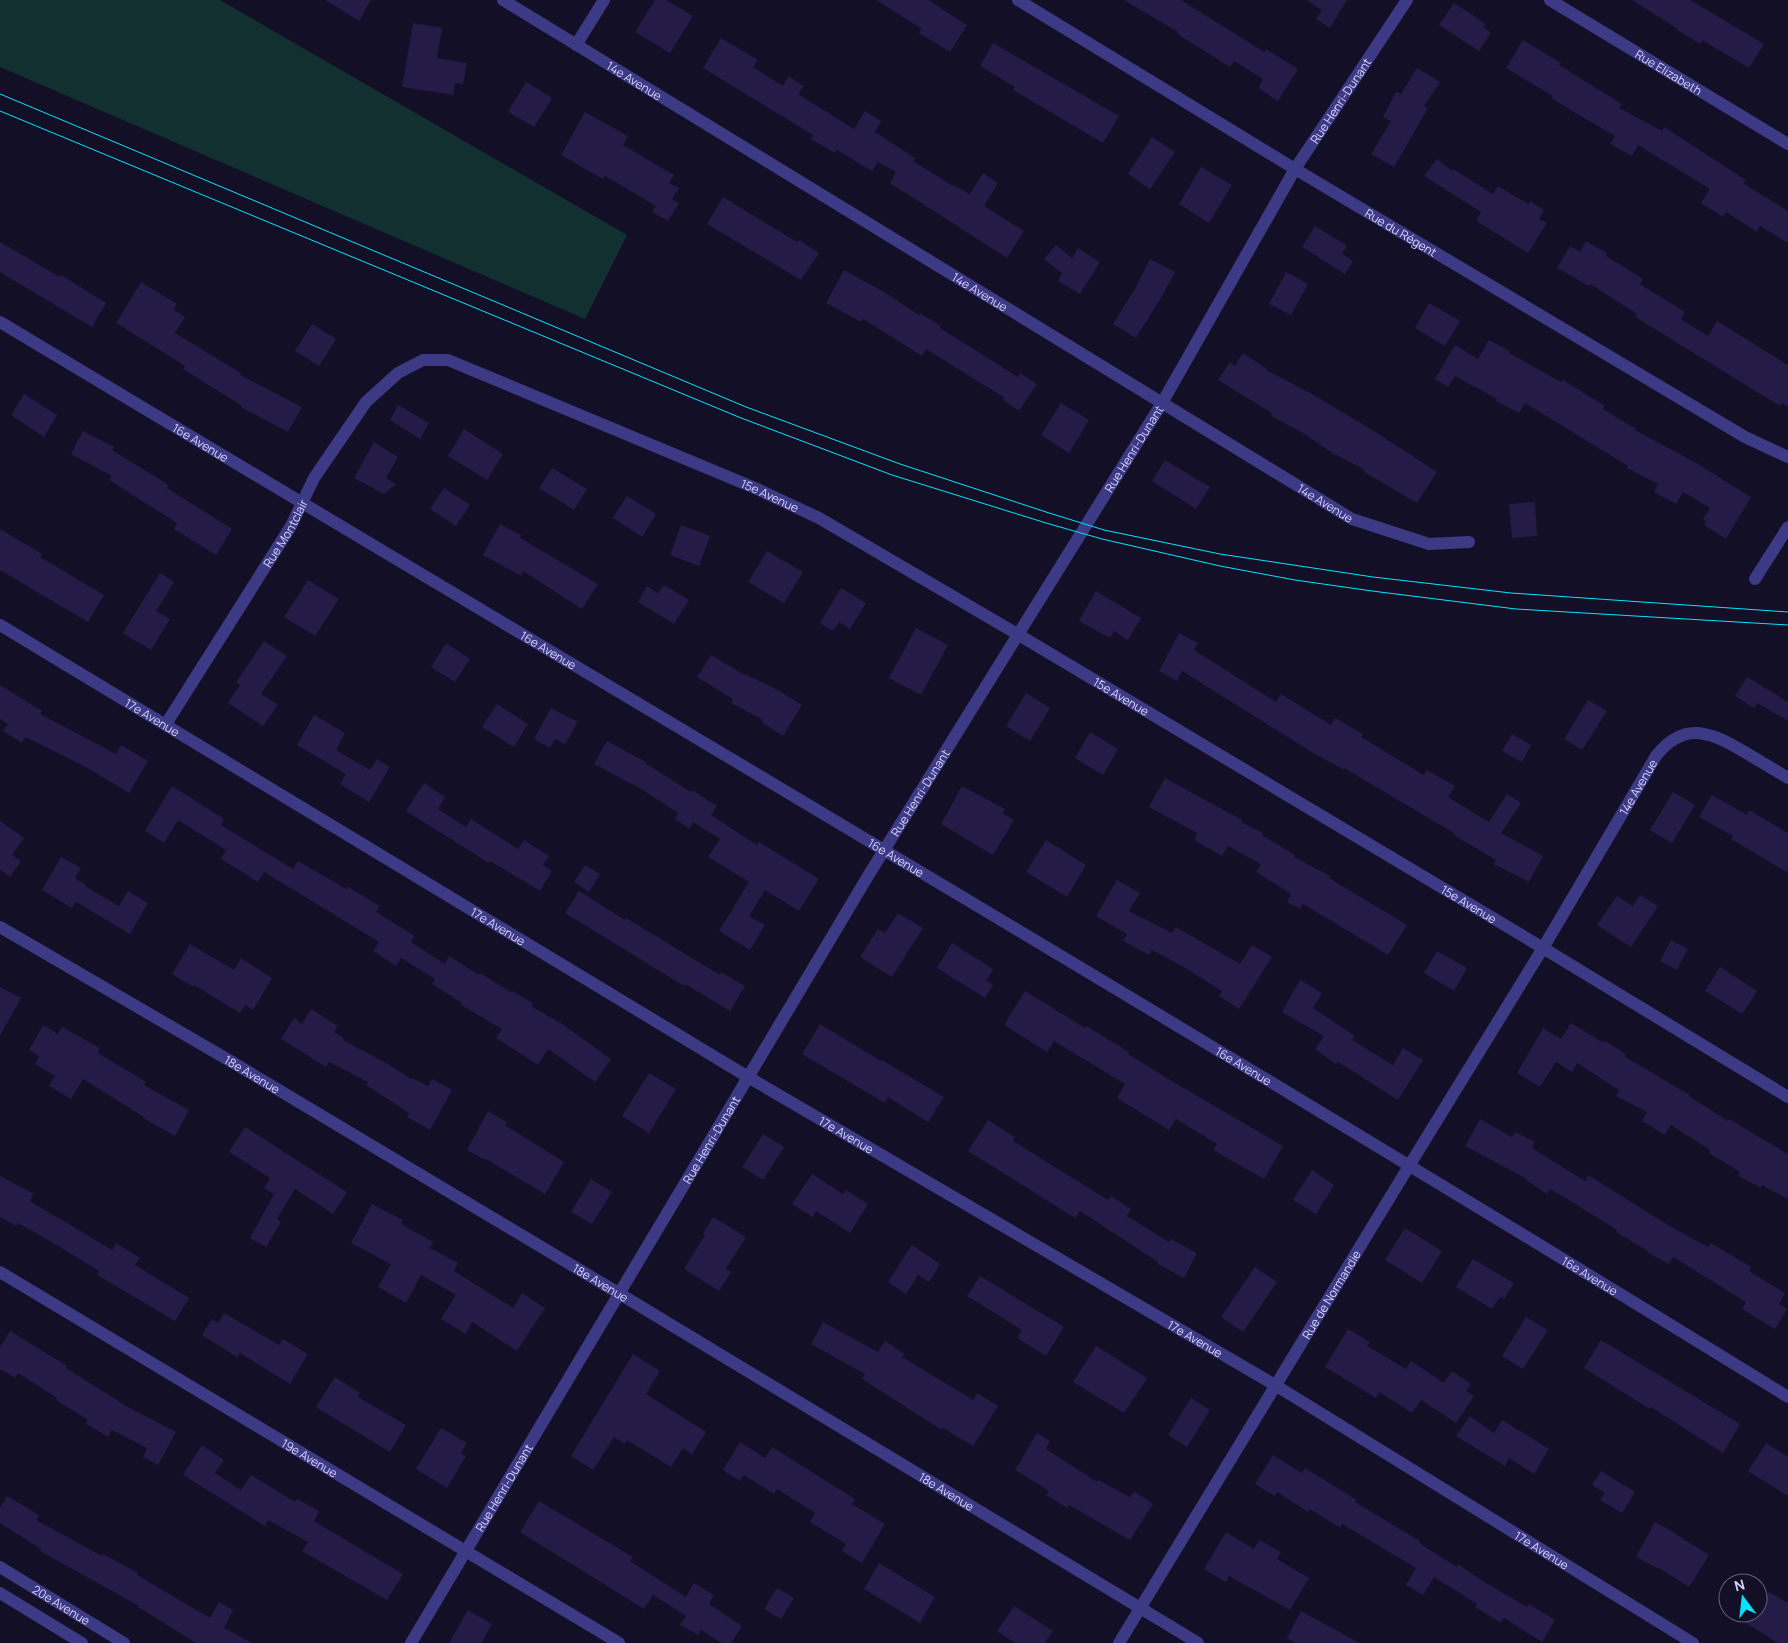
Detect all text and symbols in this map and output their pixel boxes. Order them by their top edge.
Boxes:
street label: Rue Elizabeth [1632,45,1706,99]
street label: Rue Henri-Dunant [1306,54,1375,147]
street label: 14e Avenue [603,57,665,104]
street label: Rue du Régent [1362,204,1441,260]
street label: 14e Avenue [949,268,1011,315]
street label: Rue Henri-Dunant [1100,402,1167,495]
street label: 16e Avenue [169,419,232,466]
street label: 15e Avenue [738,475,802,516]
street label: 14e Avenue [1294,479,1357,526]
street label: Rue Montclair [259,496,311,570]
street label: 16e Avenue [517,626,580,673]
street label: 15e Avenue [1090,673,1152,719]
street label: 17e Avenue [122,694,183,740]
street label: Rue Henri-Dunant [886,746,953,839]
street label: 14e Avenue [1615,756,1661,818]
street label: 16e Avenue [865,834,928,881]
street label: 15e Avenue [1438,881,1500,927]
street label: 17e Avenue [468,903,529,949]
street label: 16e Avenue [1212,1042,1275,1089]
street label: 18e Avenue [221,1051,283,1097]
street label: Rue Henri-Dunant [678,1092,744,1187]
street label: 17e Avenue [816,1112,877,1157]
street label: Rue de Normandie [1297,1247,1365,1342]
street label: 16e Avenue [1559,1252,1621,1299]
street label: 18e Avenue [570,1259,632,1306]
street label: 17e Avenue [1165,1316,1226,1361]
street label: 19e Avenue [278,1434,341,1481]
street label: Rue Henri-Dunant [471,1440,537,1535]
street label: 18e Avenue [916,1468,978,1515]
street label: 17e Avenue [1511,1526,1572,1573]
north arrow [1718,1573,1768,1623]
text: N [1732,1574,1747,1595]
street label: 20e Avenue [29,1580,93,1629]

